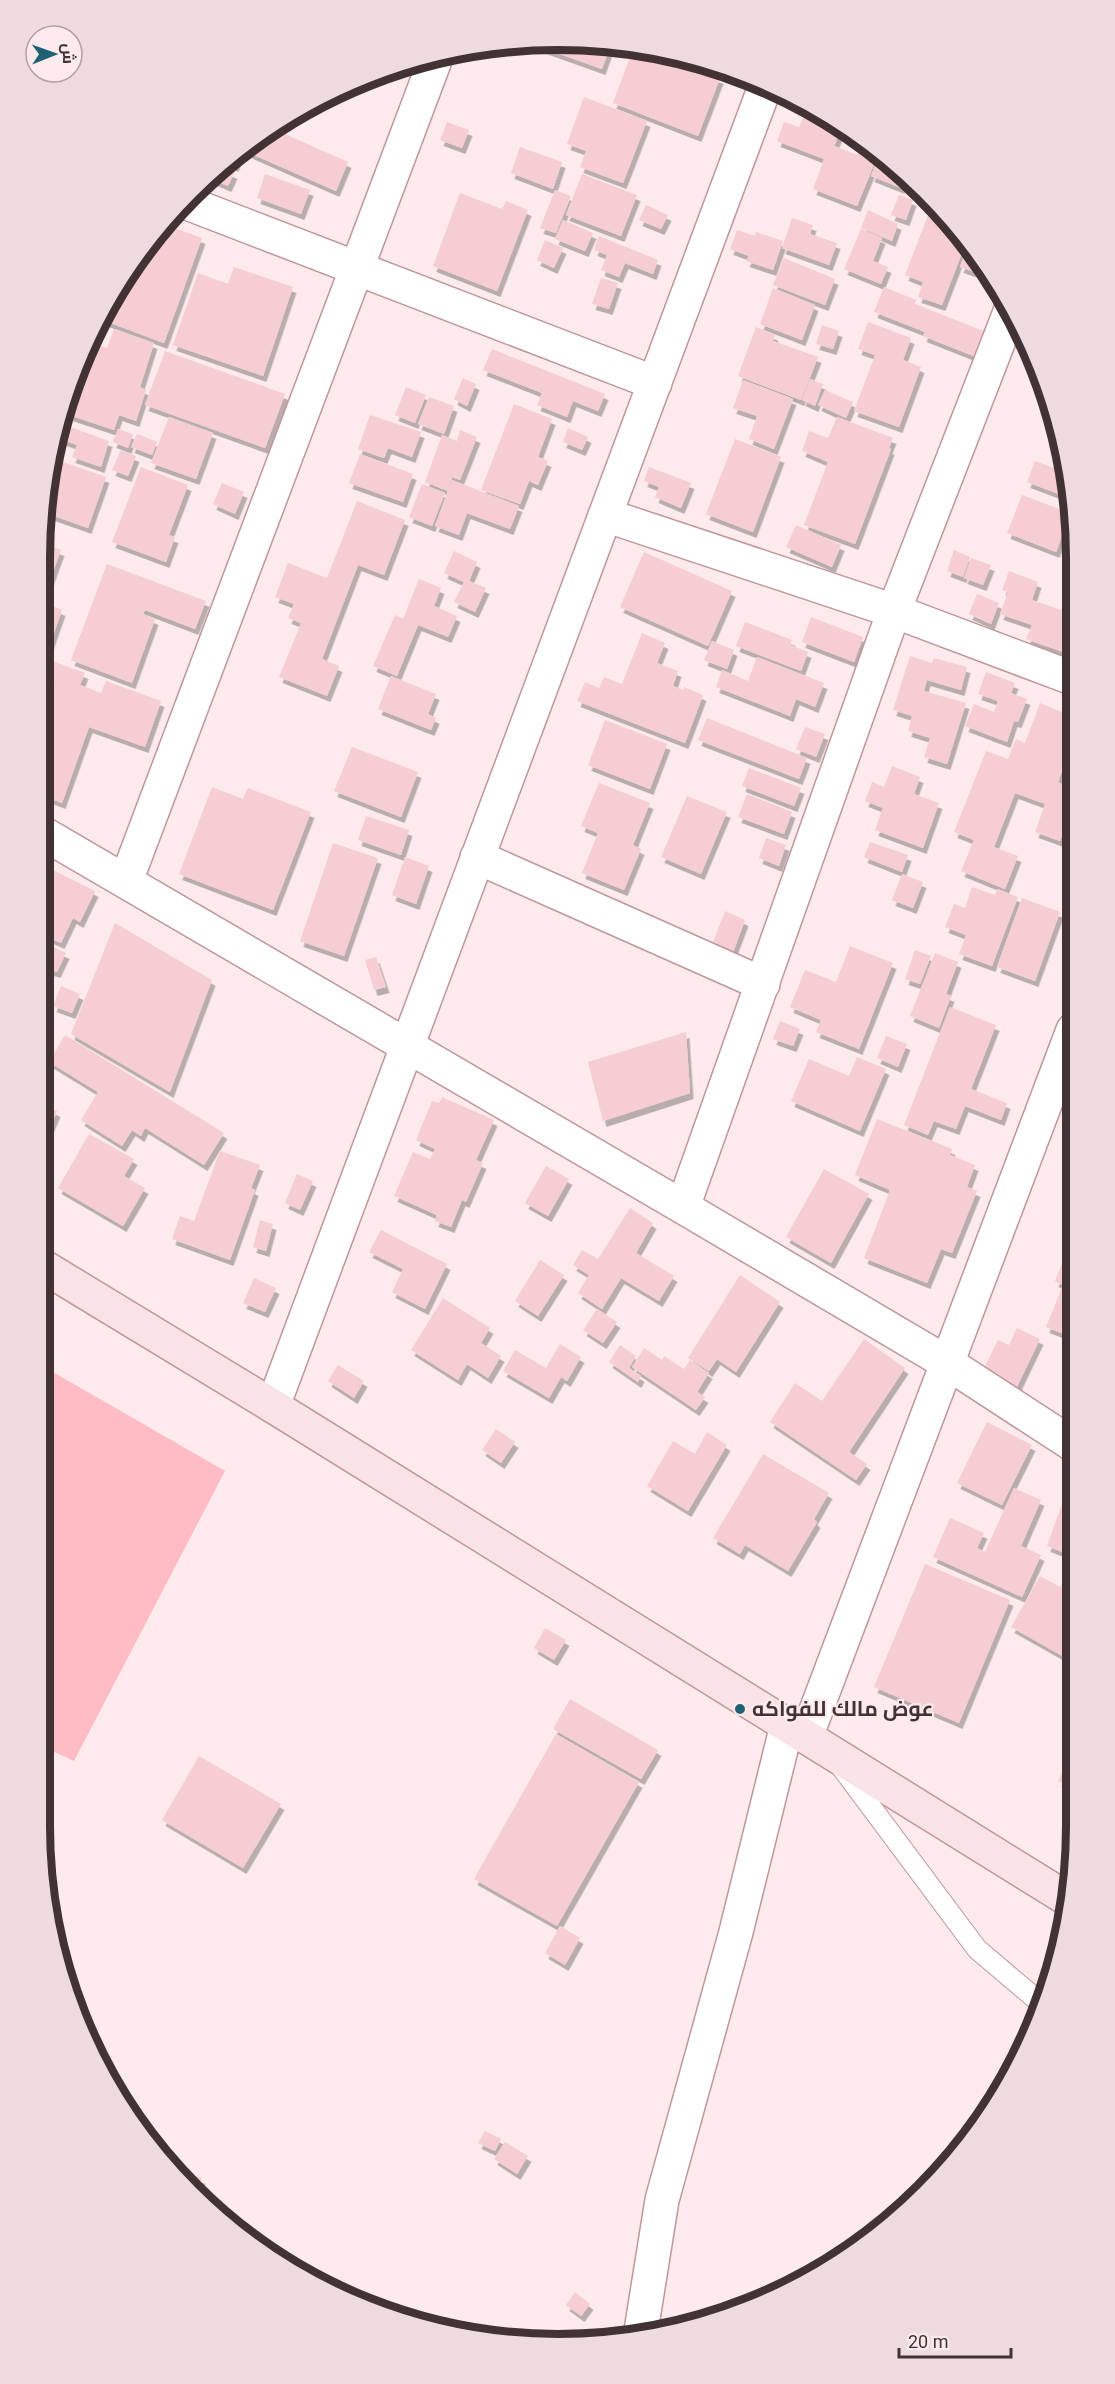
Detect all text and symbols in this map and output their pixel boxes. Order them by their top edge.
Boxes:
north arrow [24,24,84,84]
text: ش [59,43,78,64]
place label: عوض مالك للفواكه [752,1697,934,1722]
marker: عوض مالك للفواكه [733,1702,747,1716]
scale bar [899,2321,1012,2359]
text: 20 m [908,2331,948,2352]

